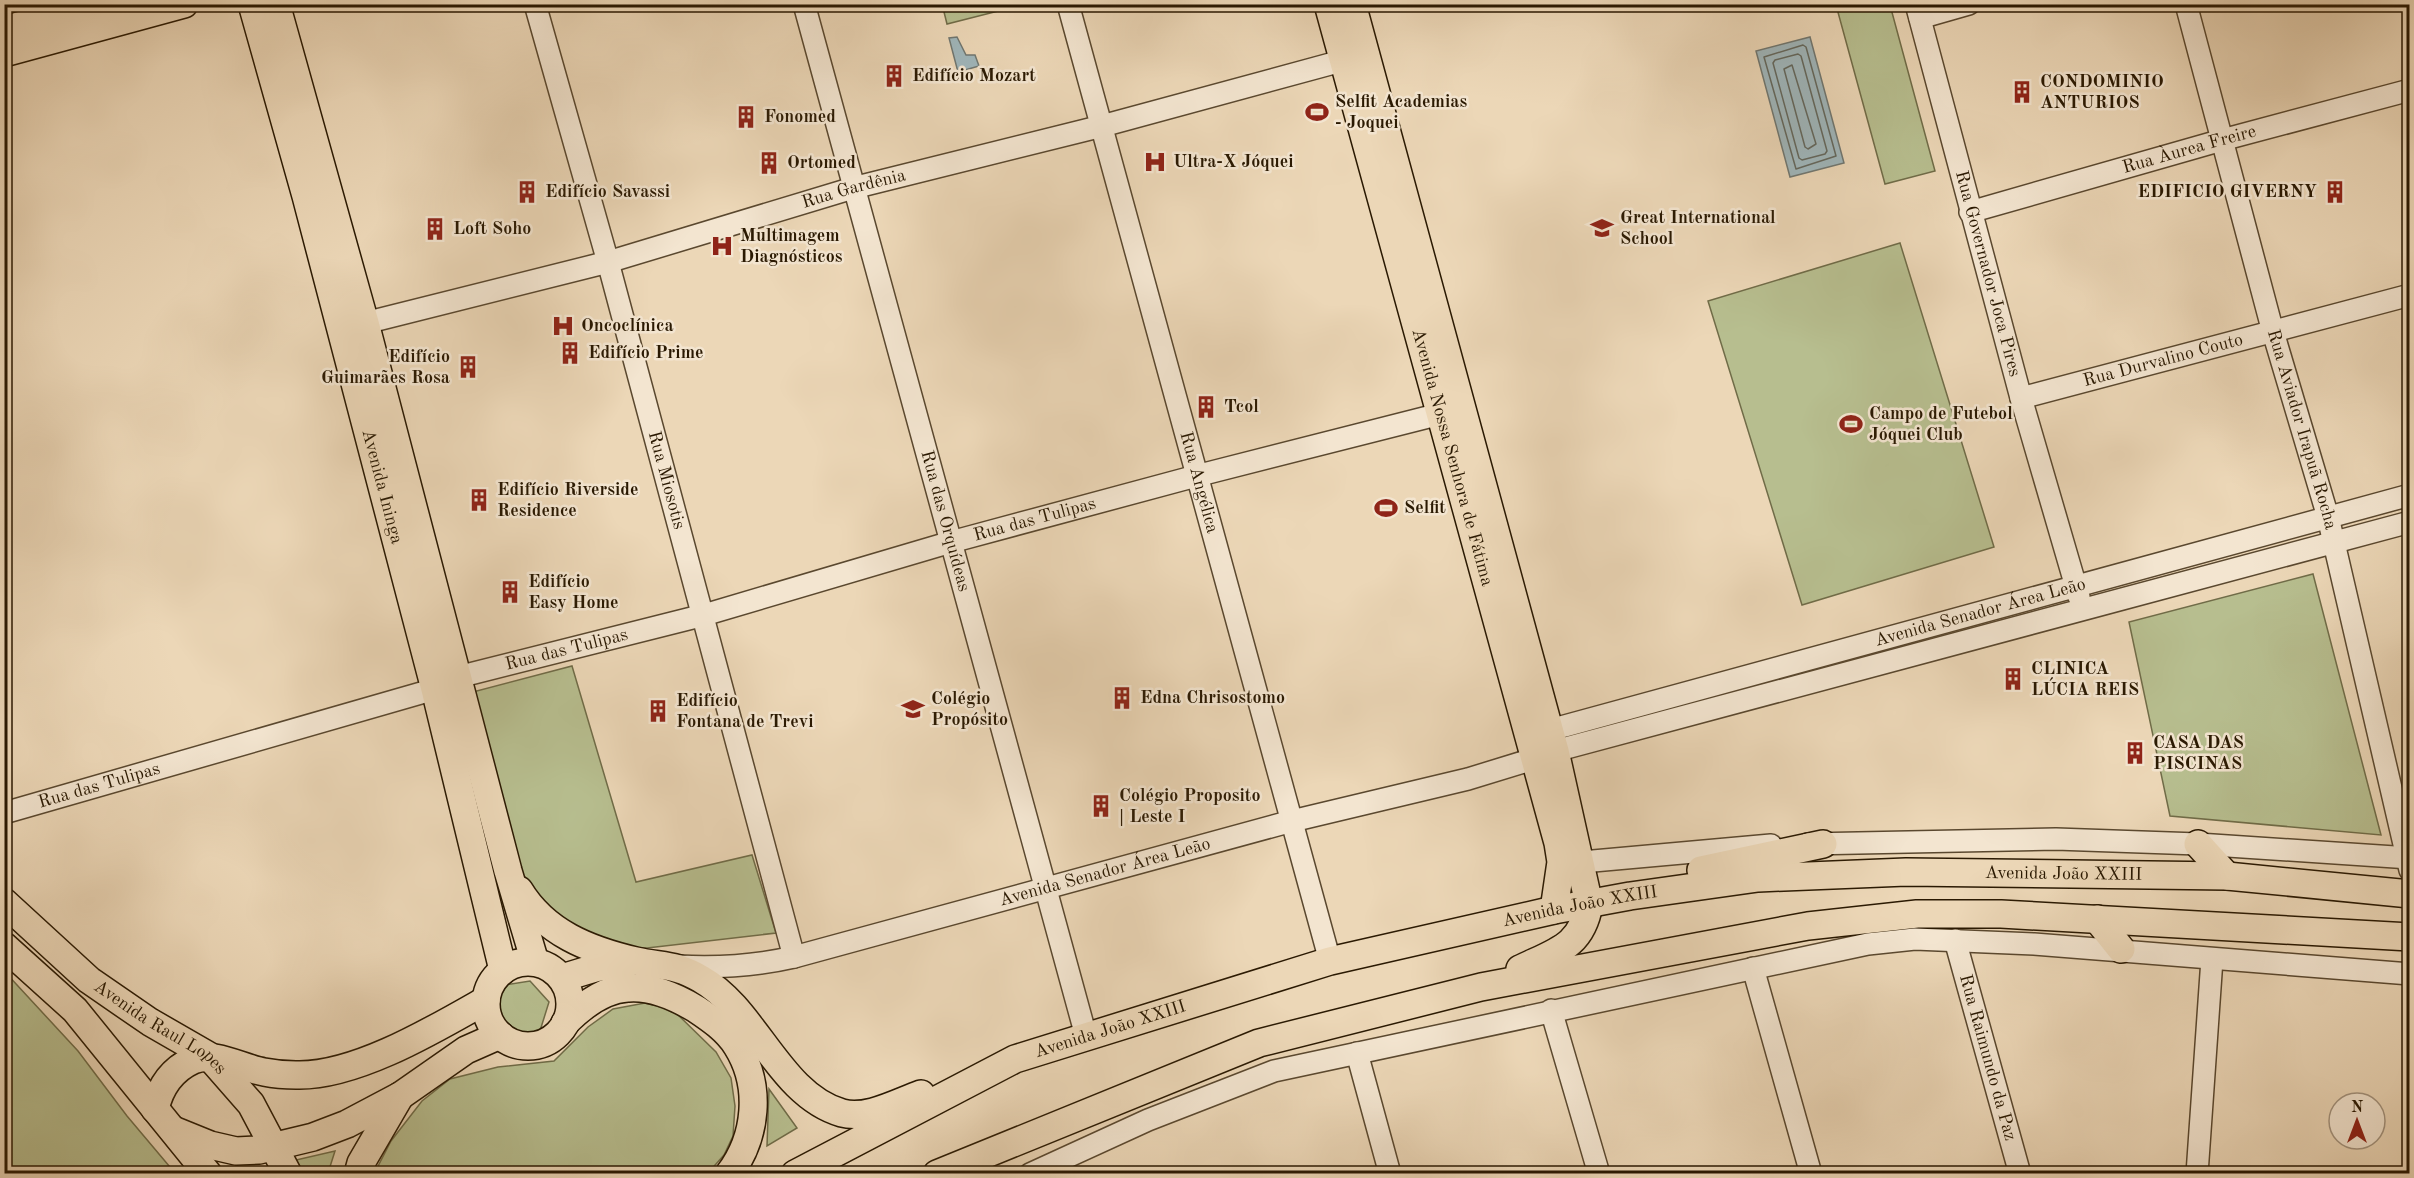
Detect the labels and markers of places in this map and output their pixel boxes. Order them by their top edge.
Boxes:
building icon: Edifício Mozart [881,63,907,89]
place label: Edifício Mozart [912,67,1036,85]
place label: CONDOMINIO ANTURIOS [2040,73,2164,112]
building icon: CONDOMINIO ANTURIOS [2009,79,2035,105]
place label: Selfit Academias - Joquei [1335,93,1467,132]
sports icon: Selfit Academias - Joquei [1304,99,1330,125]
building icon: Fonomed [733,104,759,130]
place label: Fonomed [764,108,836,126]
hospital icon: Ultra-X Jóquei [1142,149,1168,175]
building icon: Ortomed [756,150,782,176]
place label: Ultra-X Jóquei [1173,153,1294,171]
place label: Ortomed [787,154,856,172]
building icon: Edifício Savassi [514,179,540,205]
building icon: EDIFICIO GIVERNY [2322,179,2348,205]
place label: Edifício Savassi [545,183,670,201]
place label: EDIFICIO GIVERNY [2138,183,2317,201]
place label: Great International School [1620,209,1776,248]
school or university icon: Great International School [1589,215,1615,241]
building icon: Loft Soho [422,216,448,242]
place label: Loft Soho [453,220,531,238]
place label: Multimagem Diagnósticos [740,227,843,266]
hospital icon: Multimagem Diagnósticos [709,233,735,259]
hospital icon: Oncoclínica [550,313,576,339]
place label: Oncoclínica [581,317,674,335]
building icon: Edifício Prime [557,340,583,366]
place label: Edifício Prime [588,344,704,362]
place label: Edifício Guimarães Rosa [321,348,450,387]
building icon: Edifício Guimarães Rosa [455,354,481,380]
building icon: Tcol [1193,394,1219,420]
place label: Tcol [1224,398,1259,416]
place label: Campo de Futebol Jóquei Club [1869,405,2013,444]
sports icon: Campo de Futebol Jóquei Club [1838,411,1864,437]
place label: Edifício Riverside Residence [497,481,638,520]
building icon: Edifício Riverside Residence [466,487,492,513]
sports icon: Selfit [1373,495,1399,521]
place label: Selfit [1404,499,1446,517]
place label: Edifício Easy Home [528,573,619,612]
building icon: Edifício Easy Home [497,579,523,605]
place label: CLINICA LÚCIA REIS [2031,660,2139,699]
building icon: CLINICA LÚCIA REIS [2000,666,2026,692]
building icon: Edna Chrisostomo [1109,685,1135,711]
place label: Edna Chrisostomo [1140,689,1285,707]
place label: Colégio Propósito [931,690,1008,729]
place label: Edifício Fontana de Trevi [676,692,814,731]
school or university icon: Colégio Propósito [900,696,926,722]
building icon: Edifício Fontana de Trevi [645,698,671,724]
place label: CASA DAS PISCINAS [2153,734,2244,773]
building icon: CASA DAS PISCINAS [2122,740,2148,766]
place label: Colégio Proposito | Leste I [1119,787,1260,826]
building icon: Colégio Proposito | Leste I [1088,793,1114,819]

